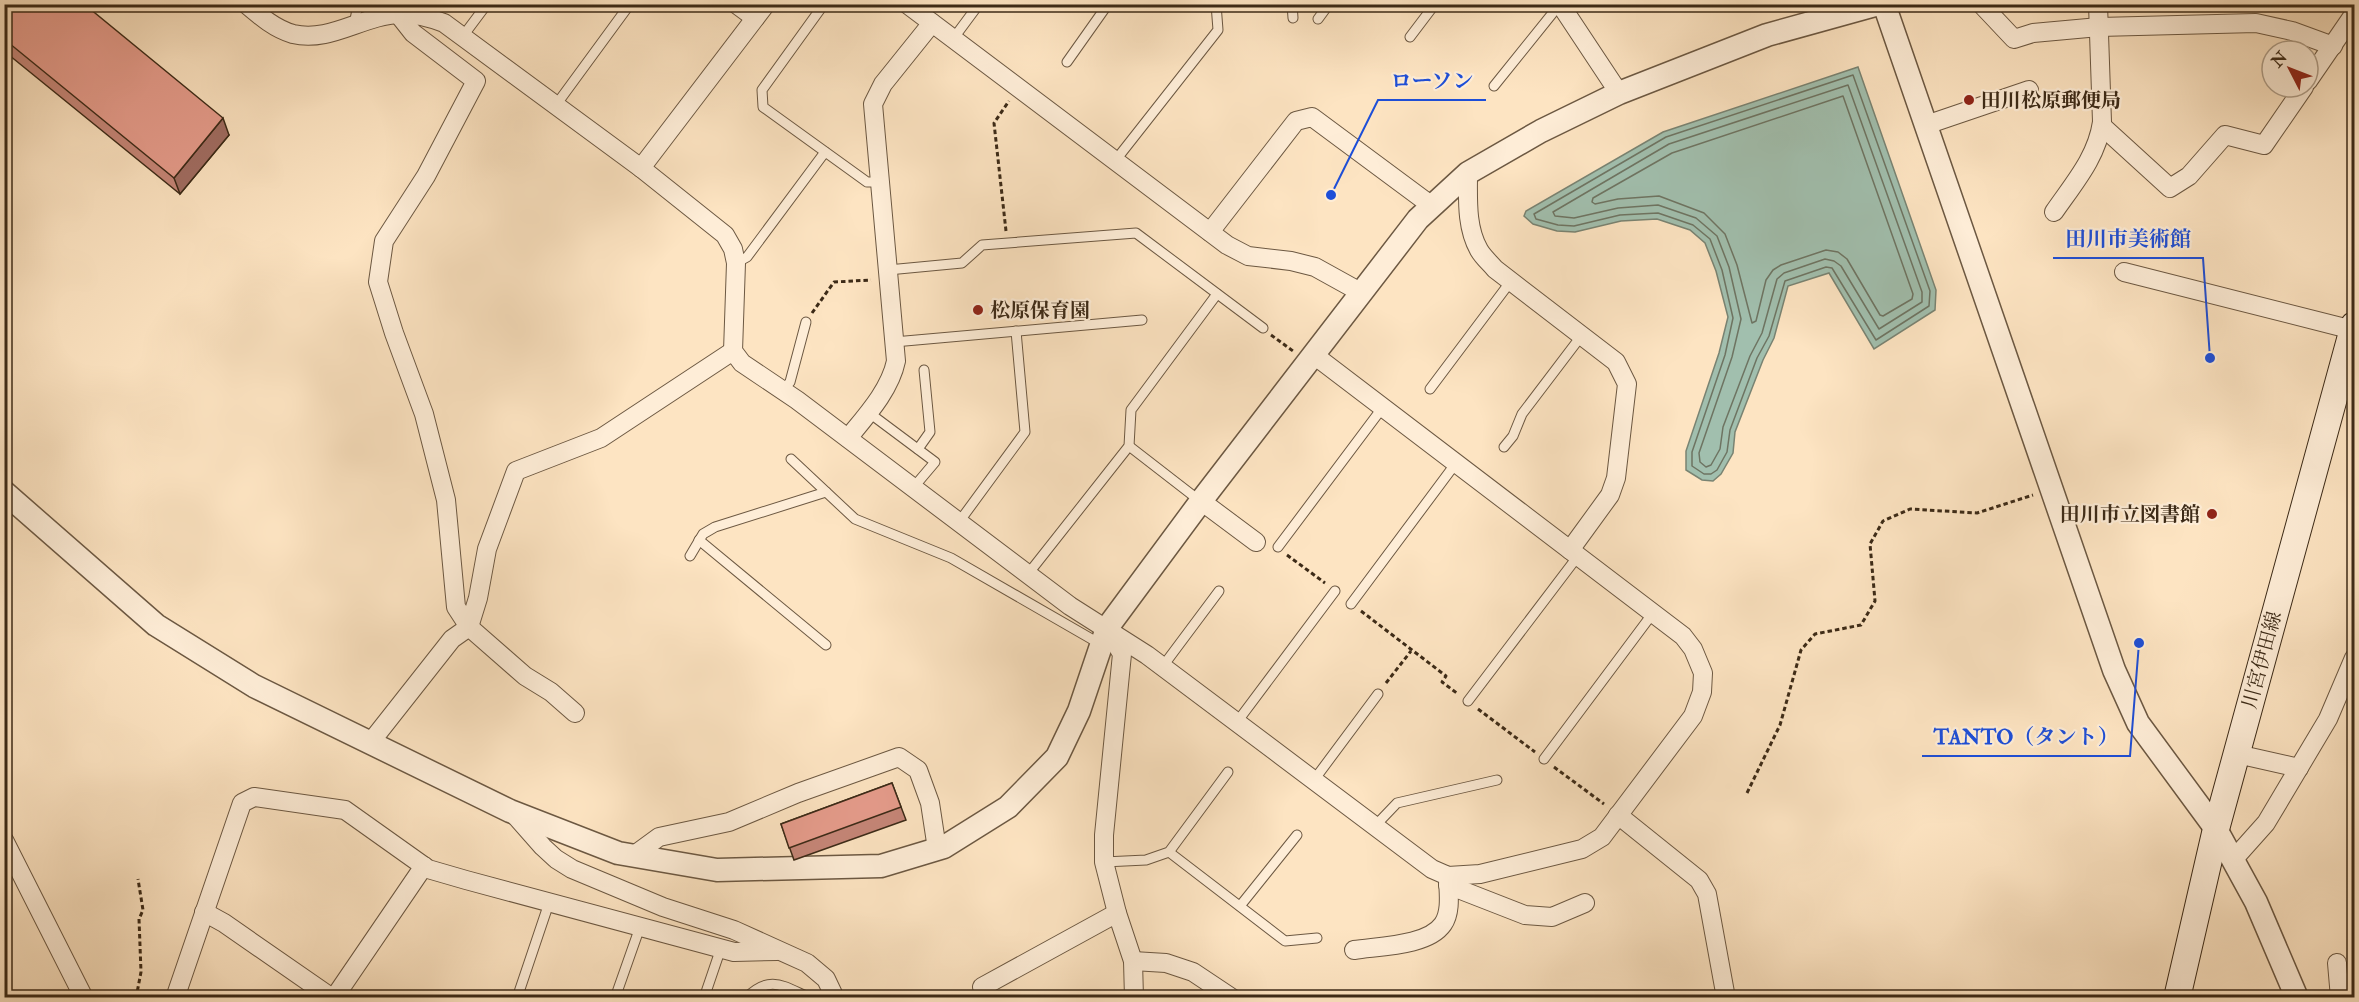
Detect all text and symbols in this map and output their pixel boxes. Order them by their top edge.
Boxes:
north arrow [2260,39,2320,99]
text: N [2267,47,2292,72]
callout: ローソン [1378,61,1486,100]
text: ローソン [1390,68,1474,95]
place label: 田川松原郵便局 [1981,88,2121,113]
marker: 田川松原郵便局 [1962,93,1976,107]
callout: 田川市美術館 [2053,219,2203,258]
text: 田川市美術館 [2065,226,2191,253]
place label: 松原保育園 [990,298,1090,323]
marker: 松原保育園 [971,303,985,317]
place label: 田川市立図書館 [2060,502,2200,527]
marker: 田川市立図書館 [2205,507,2219,521]
street label: 川宮伊田線 [2237,608,2287,712]
callout: TANTO（タント） [1922,717,2130,756]
text: TANTO（タント） [1933,724,2118,751]

